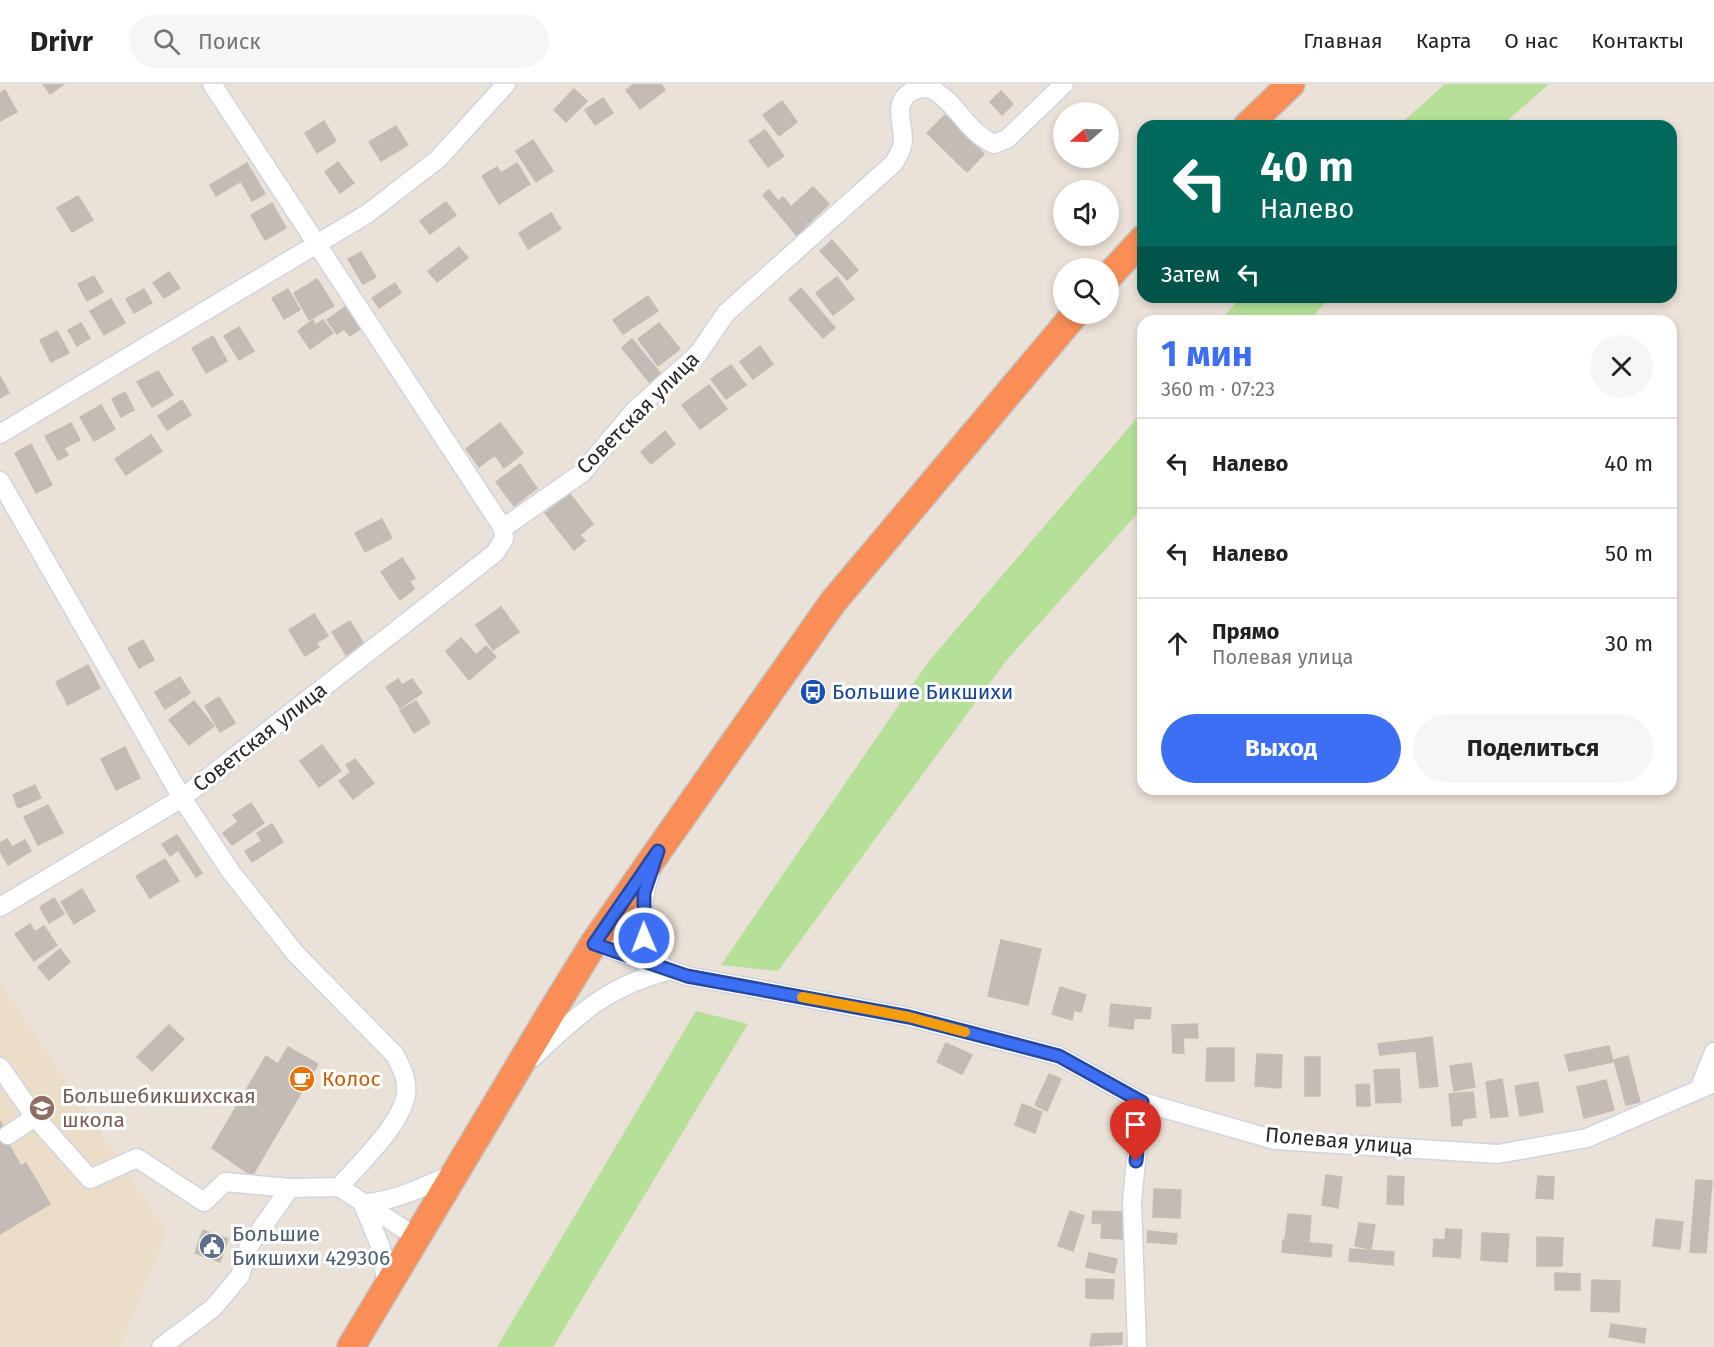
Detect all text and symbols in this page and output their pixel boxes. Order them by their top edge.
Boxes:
search box [129,14,549,68]
text: Drivr [30,25,93,58]
icon: search [150,25,183,58]
text: Поиск [198,28,261,55]
text: Главная [1303,28,1383,54]
text: Карта [1416,28,1471,54]
text: О нас [1504,28,1558,54]
text: Контакты [1591,28,1684,54]
north arrow [1053,102,1119,168]
map controls [1053,102,1119,324]
text: 40 m [1260,142,1354,192]
icon: left [1161,144,1239,222]
button: sound [1053,180,1119,246]
text: Налево [1260,193,1354,225]
button: search [1053,258,1119,324]
icon: left [1232,258,1265,291]
text: Затем [1161,261,1220,288]
text: 1 мин [1161,332,1253,376]
button: close [1590,335,1653,398]
street label: Советская улица [571,346,705,480]
text: 360 m · 07:23 [1161,377,1275,401]
icon: left [1161,447,1194,480]
text: Налево [1212,450,1288,477]
text: 40 m [1604,450,1653,477]
icon: left [1161,537,1194,570]
text: Налево [1212,540,1288,567]
text: 50 m [1605,540,1653,567]
text: Прямо [1212,618,1279,645]
icon: ahead [1161,627,1194,660]
text: 30 m [1605,630,1653,657]
text: Полевая улица [1212,645,1353,669]
street label: Советская улица [188,677,332,797]
bus stop icon: Большие Бикшихи [798,677,828,707]
place label: Большие Бикшихи [832,679,1013,705]
button: Выход [1161,714,1401,783]
button: Поделиться [1413,714,1653,783]
position arrow [612,906,676,970]
cafe icon: Колос [287,1064,317,1094]
place label: Колос [322,1066,381,1092]
place label: Большебикшихская школа [62,1083,256,1133]
school or university icon: Большебикшихская школа [27,1093,57,1123]
pin [1110,1099,1161,1161]
icon: arrive [1119,1108,1152,1141]
street label: Полевая улица [1264,1122,1414,1160]
place label: Большие Бикшихи 429306 [232,1221,390,1271]
public building icon: Большие Бикшихи 429306 [197,1231,227,1261]

